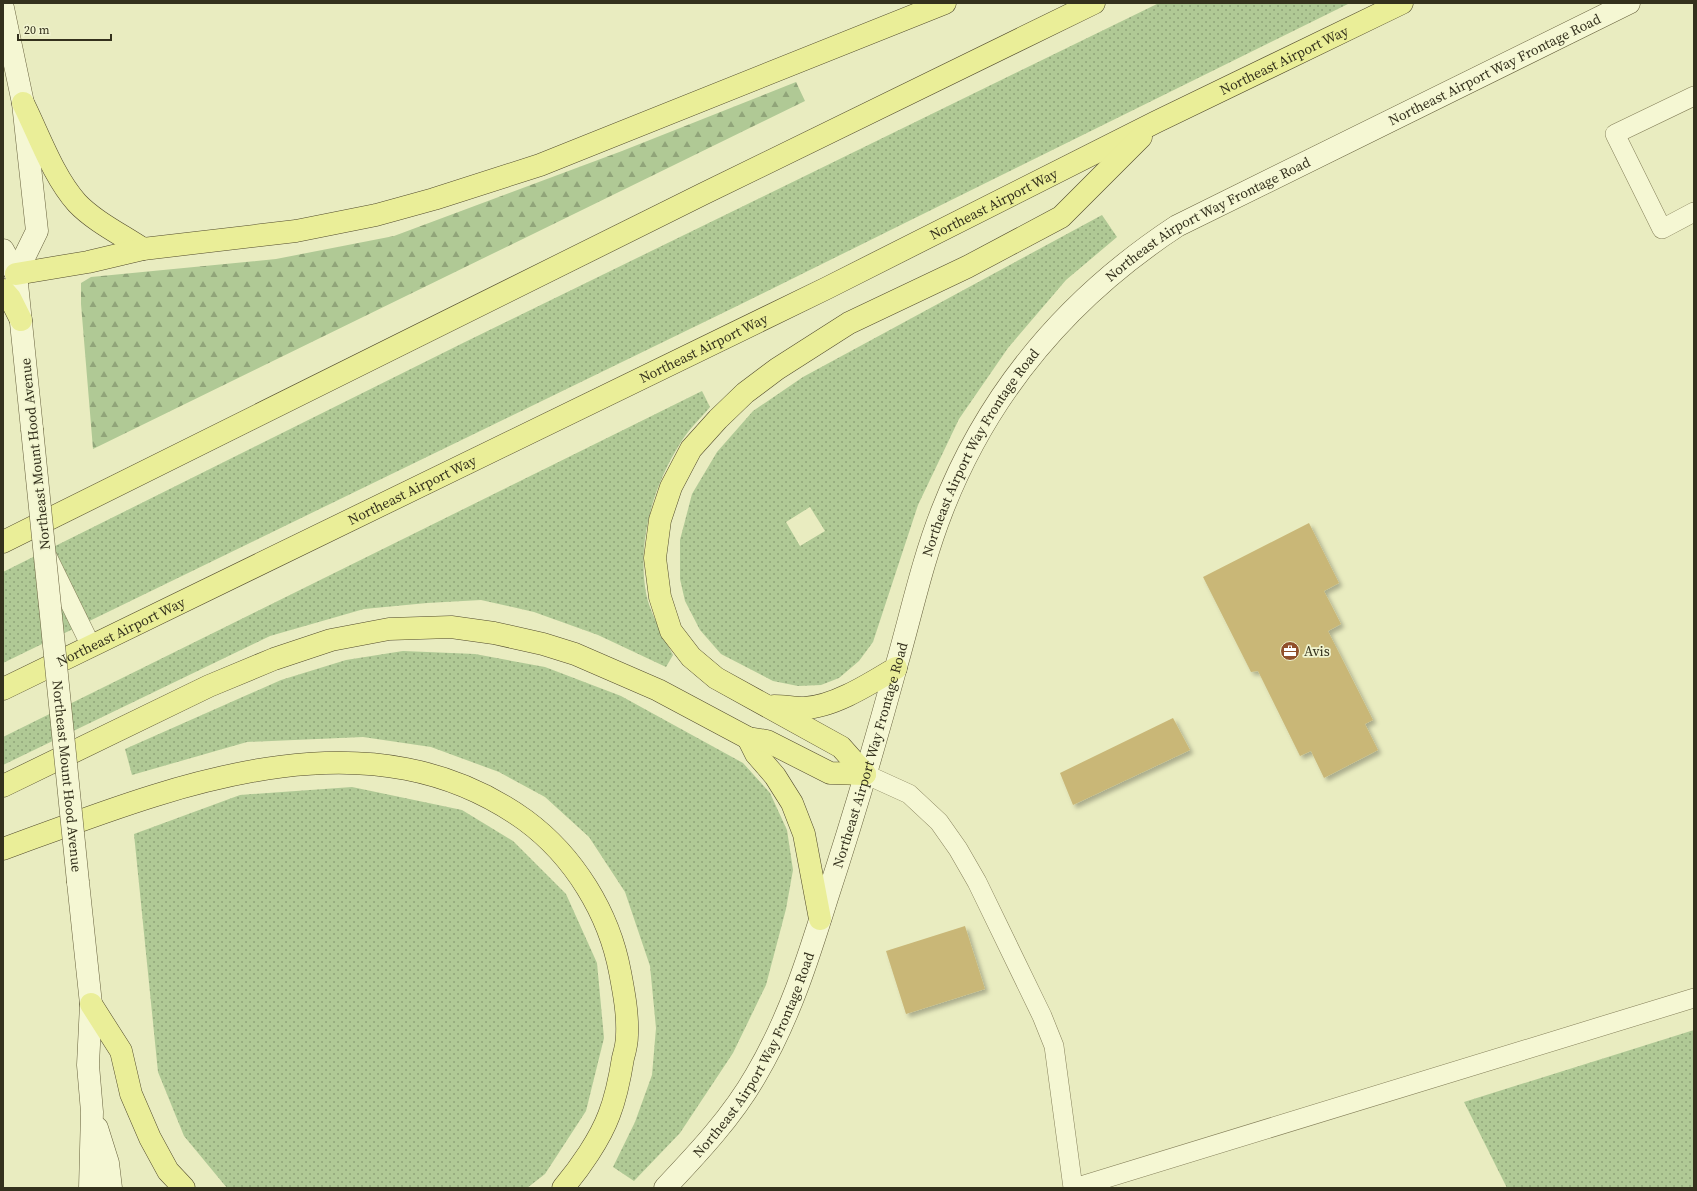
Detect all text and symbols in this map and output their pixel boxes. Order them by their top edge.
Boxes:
street label: Northeast Airport Way Frontage Road [1385,8,1604,130]
scale bar [18,16,111,42]
street label: Northeast Airport Way [1216,20,1352,100]
text: 20 m [24,22,50,38]
street label: Northeast Airport Way Frontage Road [1101,152,1314,286]
street label: Northeast Airport Way [926,163,1062,245]
street label: Northeast Airport Way [636,308,772,388]
street label: Northeast Airport Way Frontage Road [917,344,1044,559]
street label: Northeast Mount Hood Avenue [15,357,55,551]
street label: Northeast Airport Way [345,450,480,530]
street label: Northeast Airport Way [53,592,189,671]
street label: Northeast Airport Way Frontage Road [827,640,912,871]
office icon: Avis [1279,640,1301,662]
place label: Avis [1304,641,1330,661]
street label: Northeast Mount Hood Avenue [48,679,87,873]
street label: Northeast Airport Way Frontage Road [688,949,819,1162]

